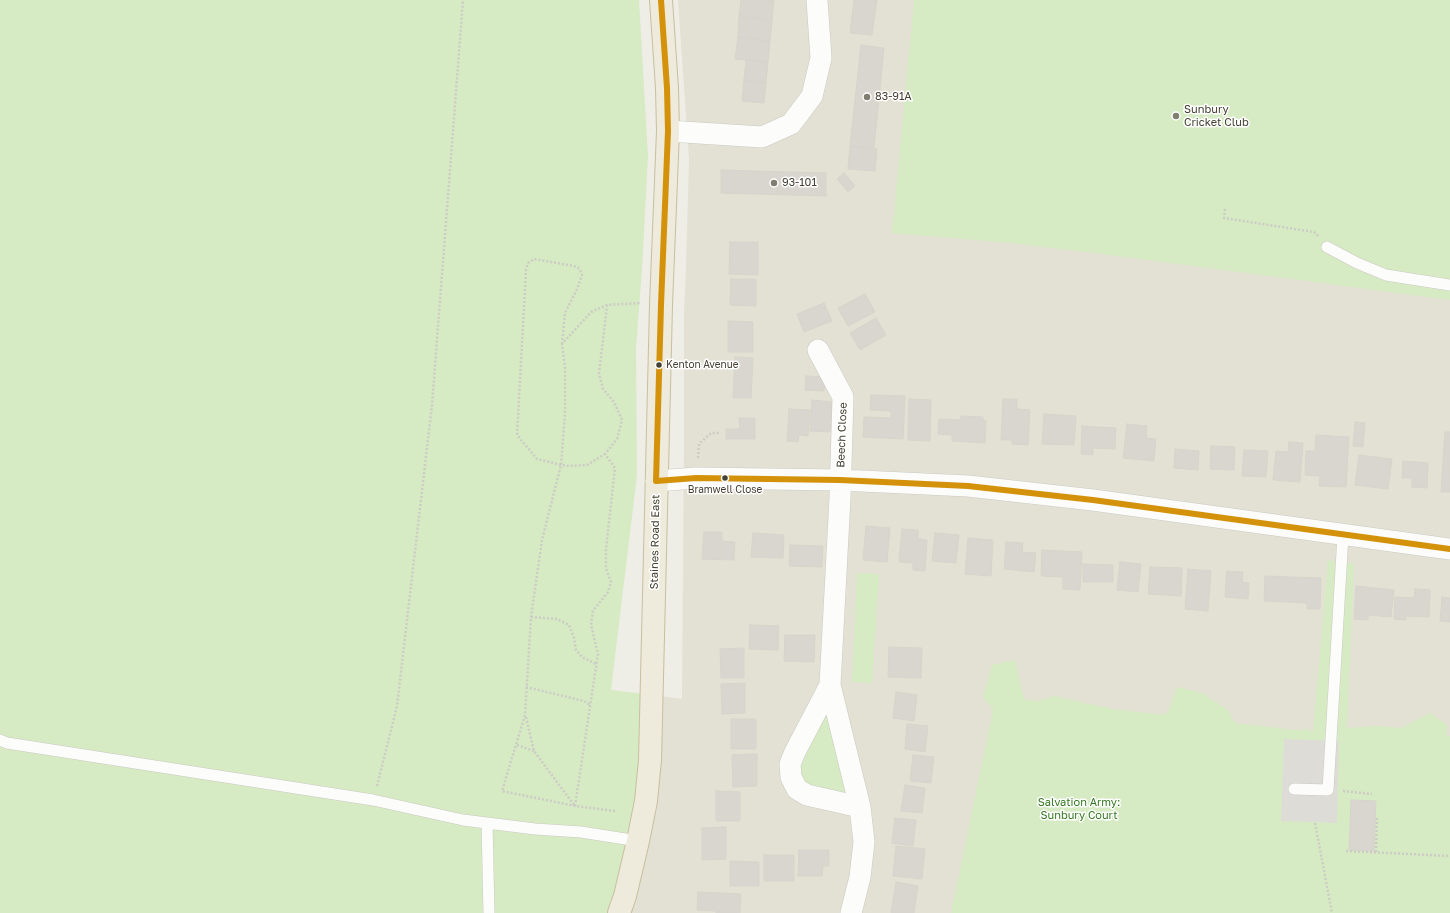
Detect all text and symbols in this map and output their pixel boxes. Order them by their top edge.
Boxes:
place label: 83-91A [875,90,912,104]
marker: 83-91A [862,92,872,102]
place label: Sunbury Cricket Club [1184,103,1249,129]
marker: Sunbury Cricket Club [1171,111,1181,121]
place label: 93-101 [782,176,817,190]
marker: 93-101 [769,178,779,188]
place label: Kenton Avenue [666,359,738,371]
marker: Kenton Avenue [654,360,664,370]
street label: Beech Close [834,402,850,468]
marker: Bramwell Close [720,473,730,483]
place label: Bramwell Close [688,484,762,496]
street label: Staines Road East [648,494,662,590]
park label: Salvation Army: Sunbury Court [1038,796,1120,822]

